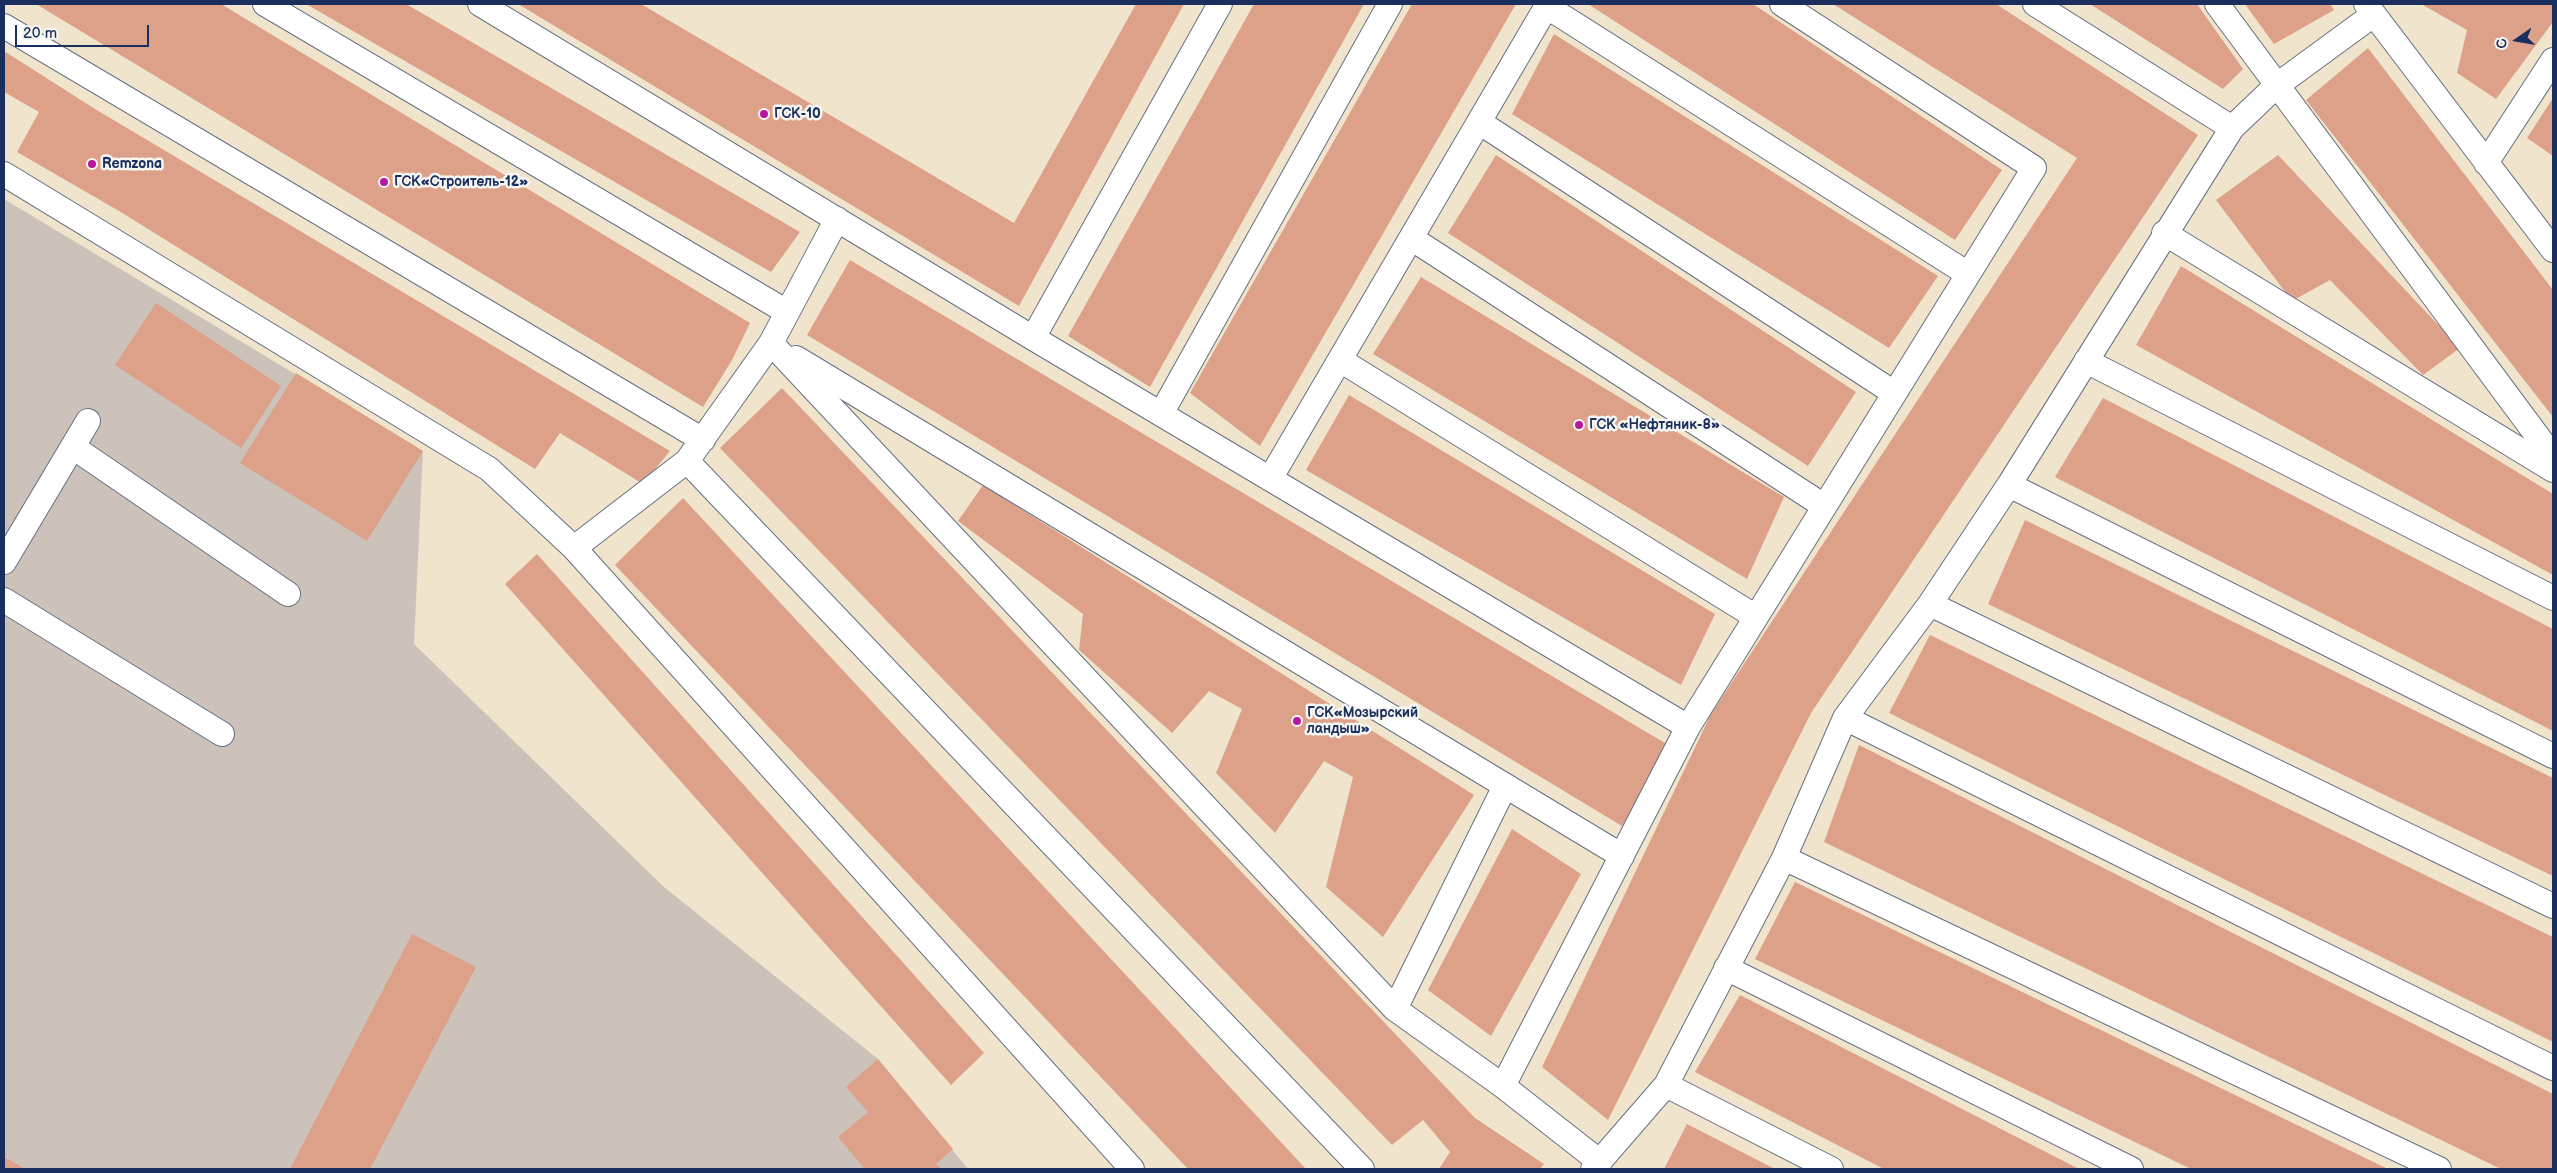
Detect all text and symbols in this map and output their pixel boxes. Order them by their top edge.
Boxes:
scale bar [18,15,151,47]
north arrow [2492,15,2542,65]
text: 20 m [23,24,57,43]
text: С [2493,37,2511,50]
place label: ГСК-10 [774,106,821,122]
marker: ГСК-10 [758,108,770,120]
place label: Remzona [102,156,162,172]
marker: Remzona [86,158,98,170]
place label: ГСК«Строитель-12» [394,174,528,190]
marker: ГСК«Строитель-12» [378,176,390,188]
place label: ГСК «Нефтяник-8» [1589,417,1720,433]
marker: ГСК «Нефтяник-8» [1573,419,1585,431]
place label: ГСК«Мозырский ландыш» [1307,705,1418,738]
marker: ГСК«Мозырский ландыш» [1291,715,1303,727]

